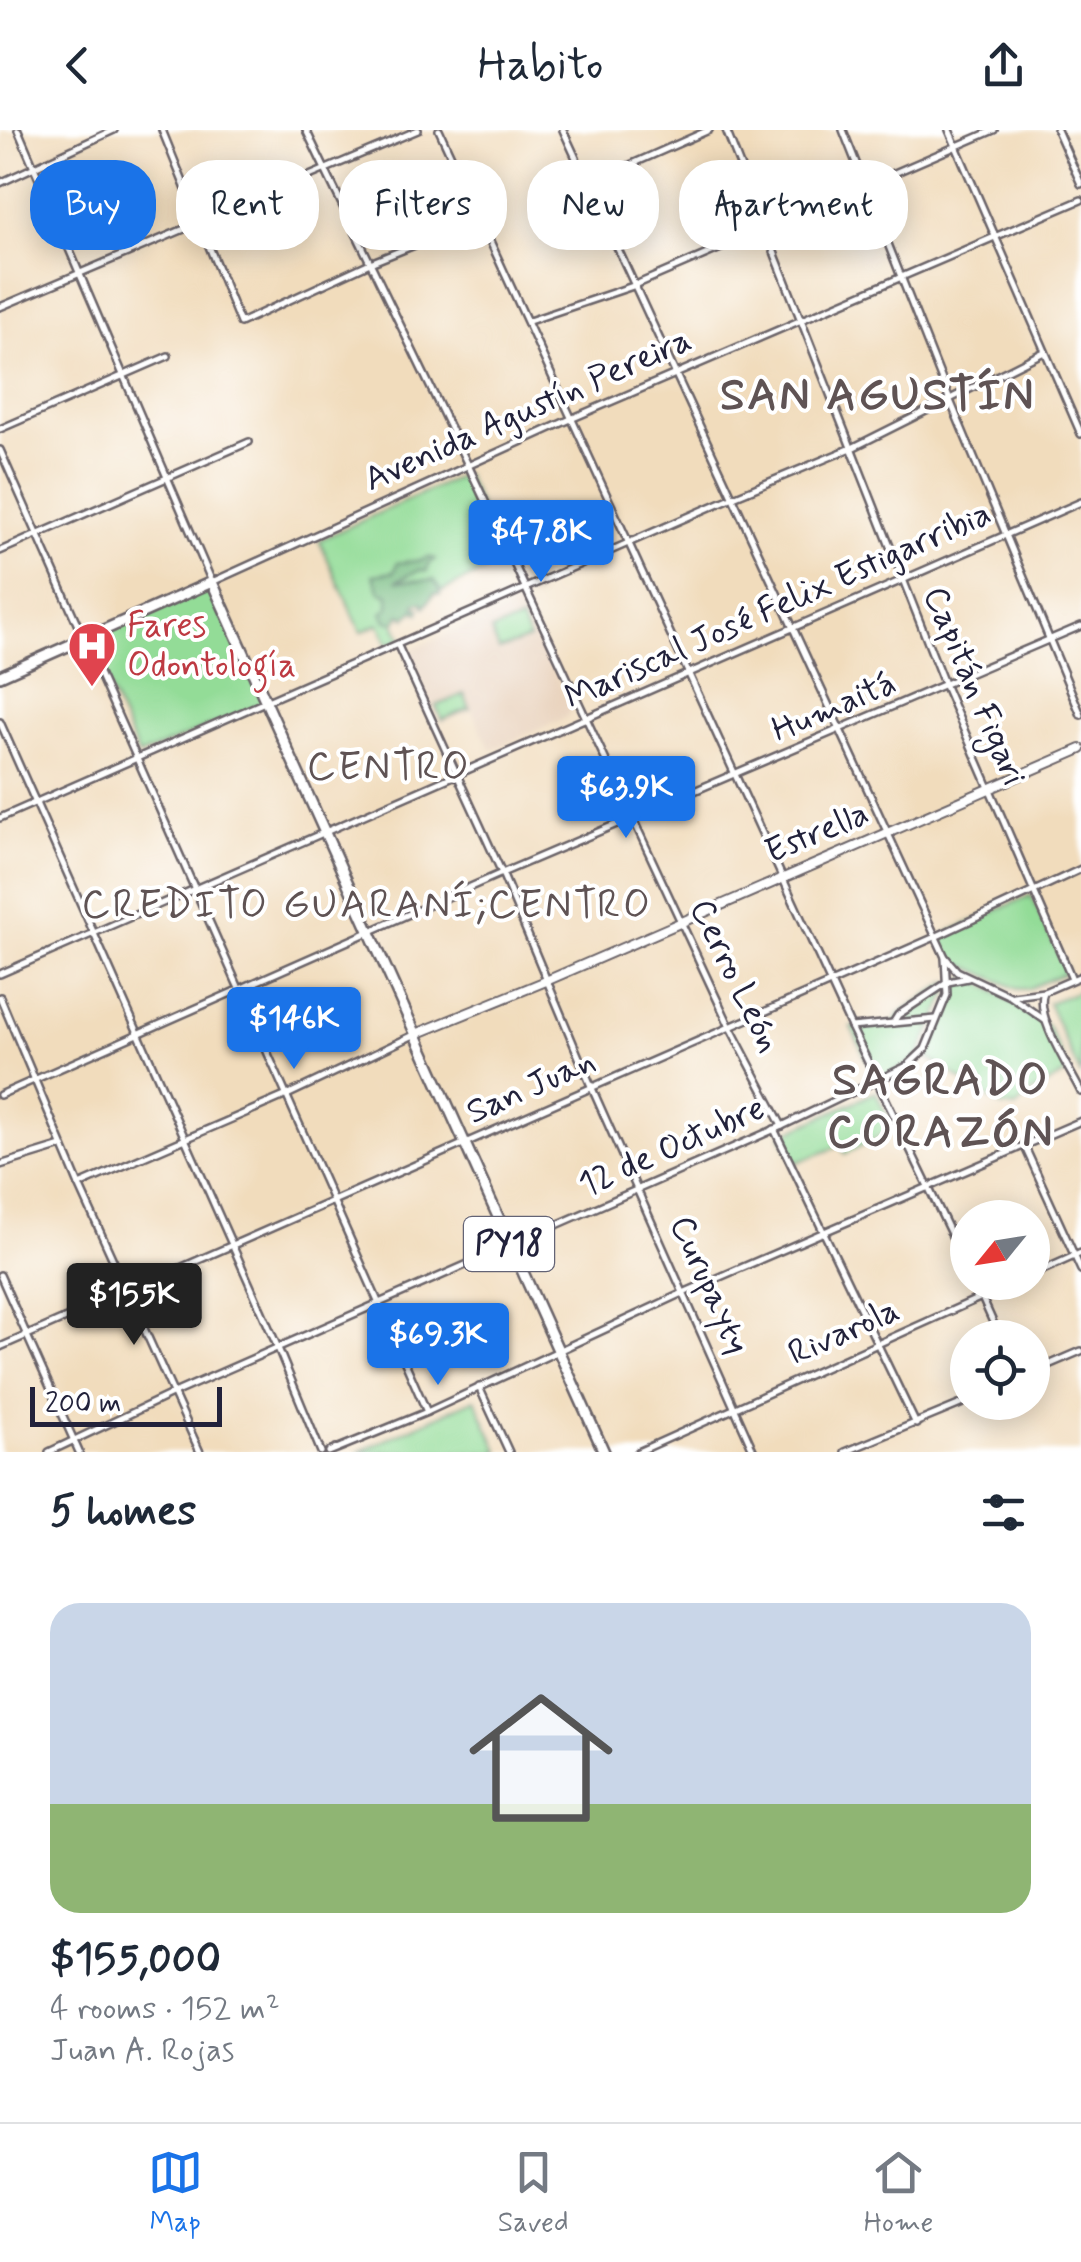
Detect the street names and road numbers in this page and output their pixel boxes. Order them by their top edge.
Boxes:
street label: Avenida Agustín Pereira [357,317,699,503]
street label: Mariscal José Felix Estigarribia [557,491,999,721]
street label: Capitán Figari [909,579,1037,794]
street label: Humaitá [765,660,903,754]
street label: Estrella [758,791,876,875]
street label: Cerro León [678,892,792,1060]
street label: San Juan [459,1038,603,1136]
street label: 12 de Octubre [572,1085,772,1209]
street label: Curupayty [658,1209,760,1361]
road number: PY18 [464,1217,554,1271]
street label: Rivarola [781,1287,907,1377]

